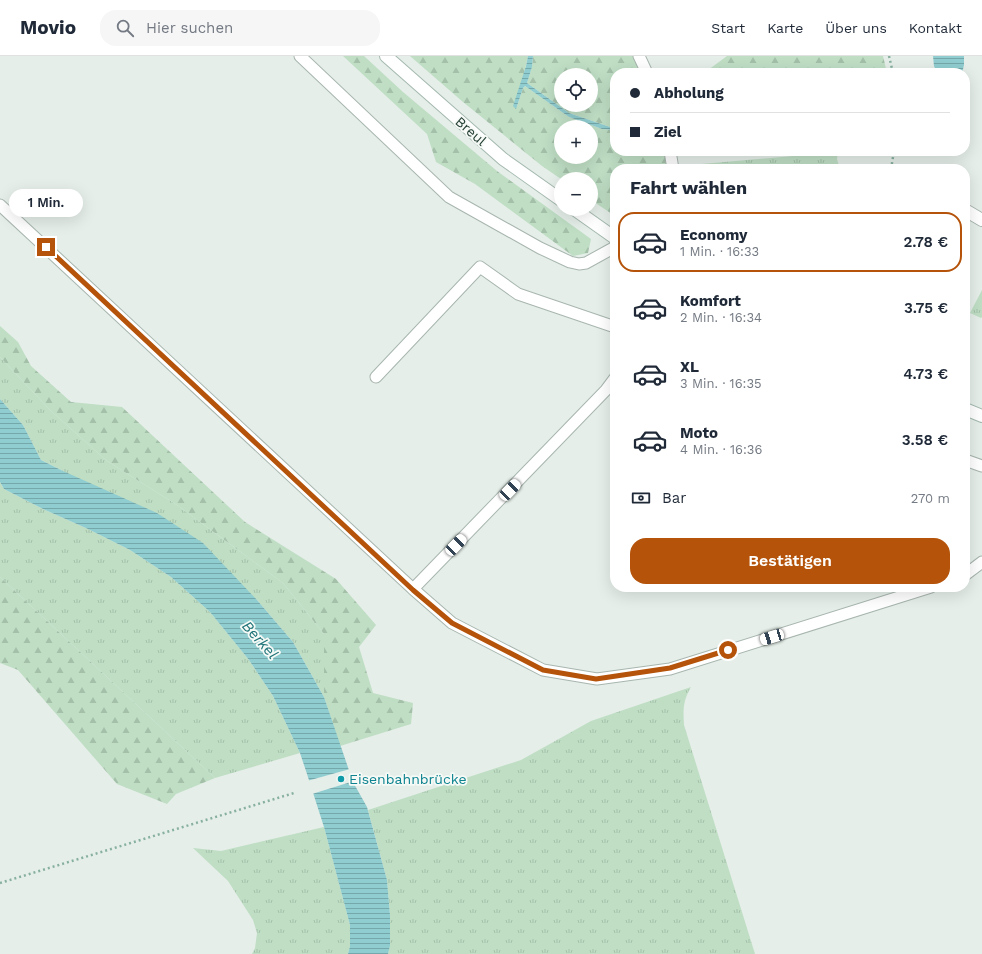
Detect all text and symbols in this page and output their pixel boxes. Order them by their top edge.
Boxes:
search box [100,10,380,46]
text: Movio [20,16,76,39]
icon: search [114,17,136,39]
text: Hier suchen [146,19,233,37]
text: Start [711,20,745,36]
text: Karte [767,20,803,36]
text: Über uns [825,20,887,36]
text: Kontakt [909,20,962,36]
map controls [554,68,598,216]
button: locate [554,68,598,112]
text: Abholung [654,84,724,102]
street label: Breul [452,113,490,149]
button: + [554,120,598,164]
text: Ziel [654,123,681,141]
button: − [554,172,598,216]
text: Fahrt wählen [630,177,747,198]
callout: 1 Min. [9,189,83,217]
text: 1 Min. [28,195,64,210]
icon: car [632,224,668,260]
text: Economy [680,226,747,244]
text: 2.78 € [903,233,948,251]
route end [37,238,55,256]
text: 1 Min. · 16:33 [680,244,759,259]
icon: car [632,290,668,326]
text: Komfort [680,292,741,310]
text: 3.75 € [904,299,948,317]
text: 2 Min. · 16:34 [680,310,762,325]
icon: car [632,356,668,392]
text: XL [680,358,699,376]
text: 4.73 € [903,365,948,383]
text: 3 Min. · 16:35 [680,376,762,391]
icon: car [632,422,668,458]
text: Moto [680,424,718,442]
text: 3.58 € [902,431,948,449]
text: 4 Min. · 16:36 [680,442,762,457]
car [497,477,523,503]
icon: cash [630,487,652,509]
text: Bar [662,489,686,507]
text: 270 m [911,491,950,506]
car [443,532,469,558]
button: Bestätigen [630,538,950,584]
water label: Berkel [238,617,282,663]
car [759,628,785,646]
route start [719,641,737,659]
place label: Eisenbahnbrücke [349,771,467,787]
marker: Eisenbahnbrücke [336,774,346,784]

